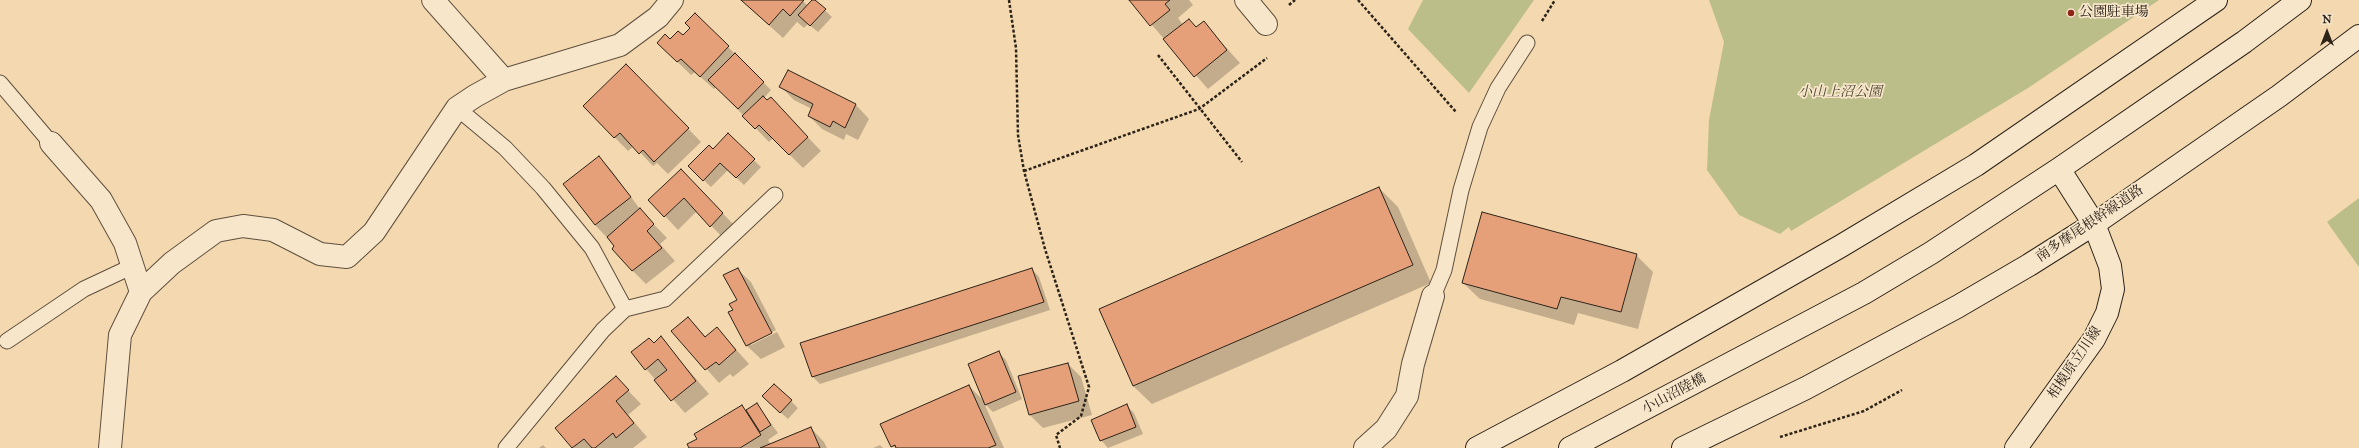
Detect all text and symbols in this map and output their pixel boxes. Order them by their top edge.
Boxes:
place label: 公園駐車場 [2079,5,2149,21]
marker: 公園駐車場 [2066,8,2076,18]
north arrow [2307,12,2347,52]
text: N [2322,13,2332,26]
park label: 小山上沼公園 [1798,85,1882,101]
street label: 南多摩尾根幹線道路 [2033,182,2147,266]
street label: 相模原立川線 [2045,323,2105,403]
street label: 小山沼陸橋 [1639,370,1709,418]

